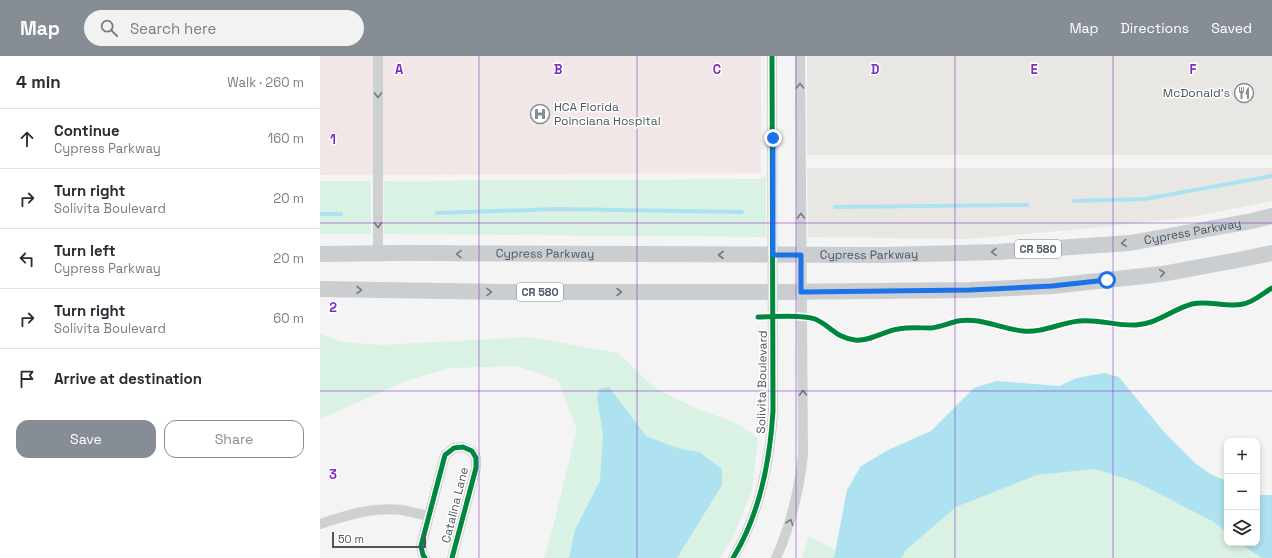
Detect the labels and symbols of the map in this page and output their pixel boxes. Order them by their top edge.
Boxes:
text: A [395,61,404,78]
text: B [554,61,563,78]
text: C [713,61,721,78]
text: D [871,61,880,78]
text: E [1030,61,1038,78]
text: F [1190,61,1197,78]
restaurant icon: McDonald's [1233,82,1255,104]
one-way arrow [796,83,804,89]
place label: McDonald's [1163,85,1230,101]
one-way arrow [374,92,382,98]
place label: HCA Florida Poinciana Hospital [554,99,661,129]
hospital icon: HCA Florida Poinciana Hospital [529,103,551,125]
route end [764,129,782,147]
text: 1 [330,131,336,148]
one-way arrow [797,213,805,219]
street label: Cypress Parkway [1143,215,1243,248]
one-way arrow [374,222,382,228]
one-way arrow [1121,239,1127,248]
road number: CR 580 [1015,240,1061,258]
street label: Cypress Parkway [496,245,594,262]
street label: Cypress Parkway [820,246,918,263]
one-way arrow [991,248,997,257]
one-way arrow [456,250,462,258]
one-way arrow [718,251,724,259]
one-way arrow [1158,269,1165,278]
route start [1098,271,1116,289]
road number: CR 580 [517,283,563,301]
one-way arrow [356,286,362,294]
one-way arrow [486,288,492,296]
one-way arrow [616,288,622,296]
text: 2 [329,299,337,316]
street label: Solivita Boulevard [753,330,771,434]
one-way arrow [798,390,807,396]
street label: Catalina Lane [438,465,472,545]
text: 3 [329,466,337,483]
one-way arrow [785,518,794,525]
scale bar [332,530,426,549]

